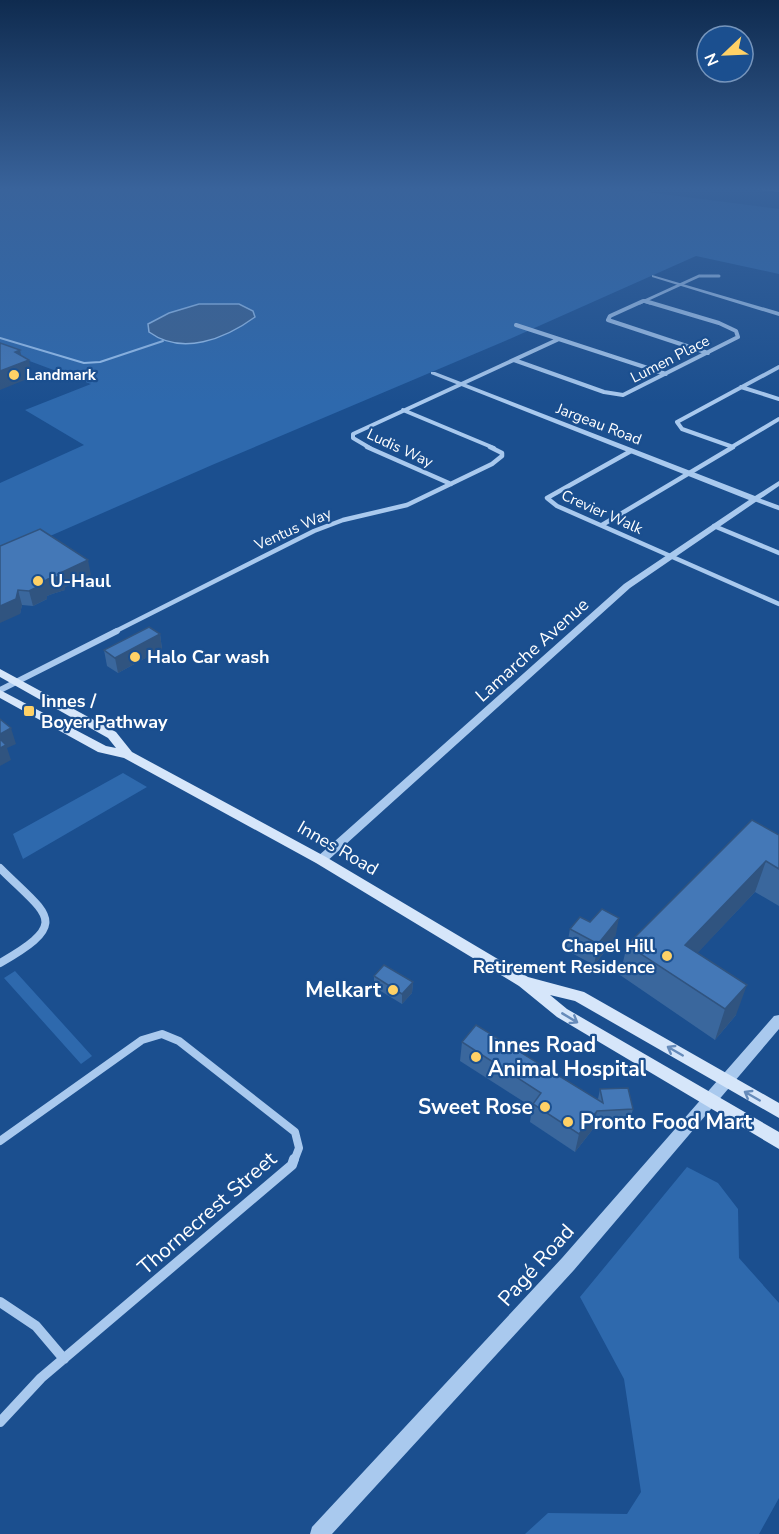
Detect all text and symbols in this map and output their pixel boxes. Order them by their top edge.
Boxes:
north arrow [695,24,755,84]
text: N [700,50,725,69]
street label: Lumen Place [627,330,713,387]
place label: Landmark [26,365,97,385]
marker: Landmark [7,368,21,382]
street label: Jargeau Road [552,398,645,449]
street label: Ludis Way [364,424,437,472]
street label: Crevier Walk [558,485,646,539]
street label: Ventus Way [251,503,335,555]
place label: U-Haul [50,569,111,593]
marker: U-Haul [31,574,45,588]
street label: Lamarche Avenue [470,593,594,707]
place label: Halo Car wash [147,645,270,669]
marker: Halo Car wash [128,650,142,664]
place label: Innes / Boyer Pathway [41,689,168,734]
marker: Innes / Boyer Pathway [22,704,36,718]
street label: Innes Road [293,815,383,881]
place label: Chapel Hill Retirement Residence [473,934,655,979]
marker: Chapel Hill Retirement Residence [660,949,674,963]
place label: Melkart [305,976,382,1004]
marker: Melkart [386,983,400,997]
one-way arrow [561,1012,578,1024]
place label: Innes Road Animal Hospital [488,1031,647,1083]
one-way arrow [667,1045,684,1057]
marker: Innes Road Animal Hospital [469,1050,483,1064]
one-way arrow [744,1089,761,1101]
place label: Sweet Rose [418,1093,533,1121]
marker: Sweet Rose [538,1100,552,1114]
place label: Pronto Food Mart [580,1108,753,1136]
marker: Pronto Food Mart [561,1115,575,1129]
street label: Thornecrest Street [132,1145,283,1281]
street label: Pagé Road [492,1218,580,1312]

